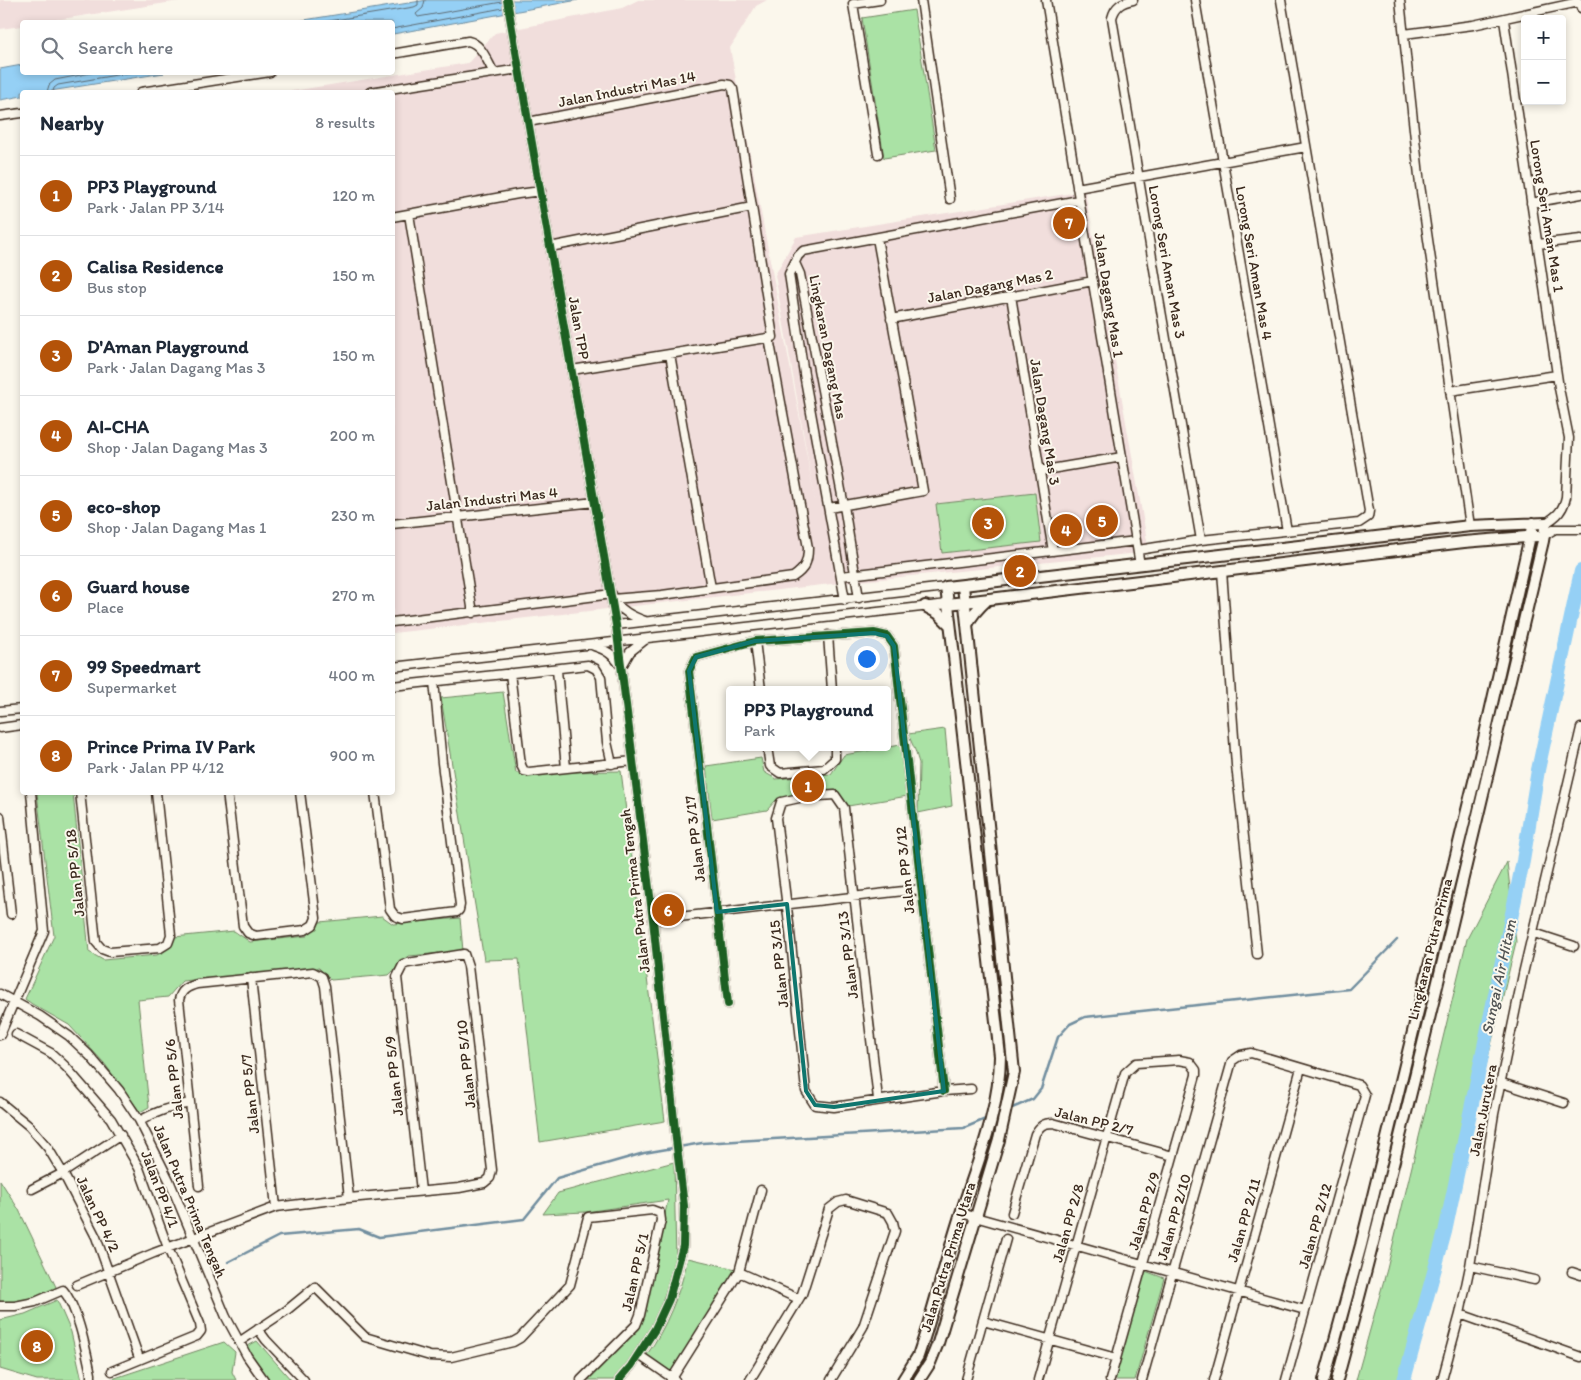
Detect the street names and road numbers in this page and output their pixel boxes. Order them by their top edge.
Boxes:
street label: Jalan Industri Mas 14 [557,67,697,111]
street label: Lorong Seri Aman Mas 1 [1526,138,1568,294]
street label: Lorong Seri Aman Mas 3 [1145,184,1189,340]
street label: Lorong Seri Aman Mas 4 [1232,184,1276,342]
street label: Jalan Dagang Mas 1 [1090,231,1128,359]
street label: Jalan Dagang Mas 2 [926,265,1054,307]
street label: Lingkaran Dagang Mas [805,273,851,421]
street label: Jalan TPP [565,295,593,361]
street label: Jalan Dagang Mas 3 [1026,358,1064,486]
street label: Jalan Industri Mas 4 [425,483,559,515]
street label: Jalan PP 3/17 [681,794,709,883]
street label: Jalan Putra Prima Tengah [616,808,654,974]
street label: Jalan PP 3/12 [891,825,919,915]
street label: Jalan PP 5/18 [61,828,89,918]
street label: Lingkaran Putra Prima [1404,876,1456,1022]
street label: Jalan PP 3/13 [834,910,862,1000]
street label: Jalan PP 3/15 [765,919,793,1009]
street label: Jalan PP 5/10 [452,1019,480,1109]
street label: Jalan PP 5/9 [381,1035,407,1117]
street label: Jalan PP 5/6 [161,1038,187,1120]
street label: Jalan PP 5/7 [237,1053,263,1135]
street label: Jalan Jurutera [1465,1062,1501,1158]
street label: Jalan PP 2/7 [1053,1103,1136,1140]
street label: Jalan Putra Prima Tengah [149,1121,231,1281]
street label: Jalan PP 4/1 [137,1148,183,1230]
street label: Jalan PP 2/9 [1124,1170,1164,1252]
street label: Jalan PP 2/10 [1153,1172,1195,1262]
street label: Jalan PP 4/2 [73,1173,123,1255]
street label: Jalan PP 2/11 [1223,1176,1265,1264]
street label: Jalan Putra Prima Utara [917,1179,980,1334]
street label: Jalan PP 2/12 [1294,1181,1336,1271]
street label: Jalan PP 2/8 [1048,1182,1088,1264]
street label: Jalan PP 5/1 [617,1231,653,1313]

